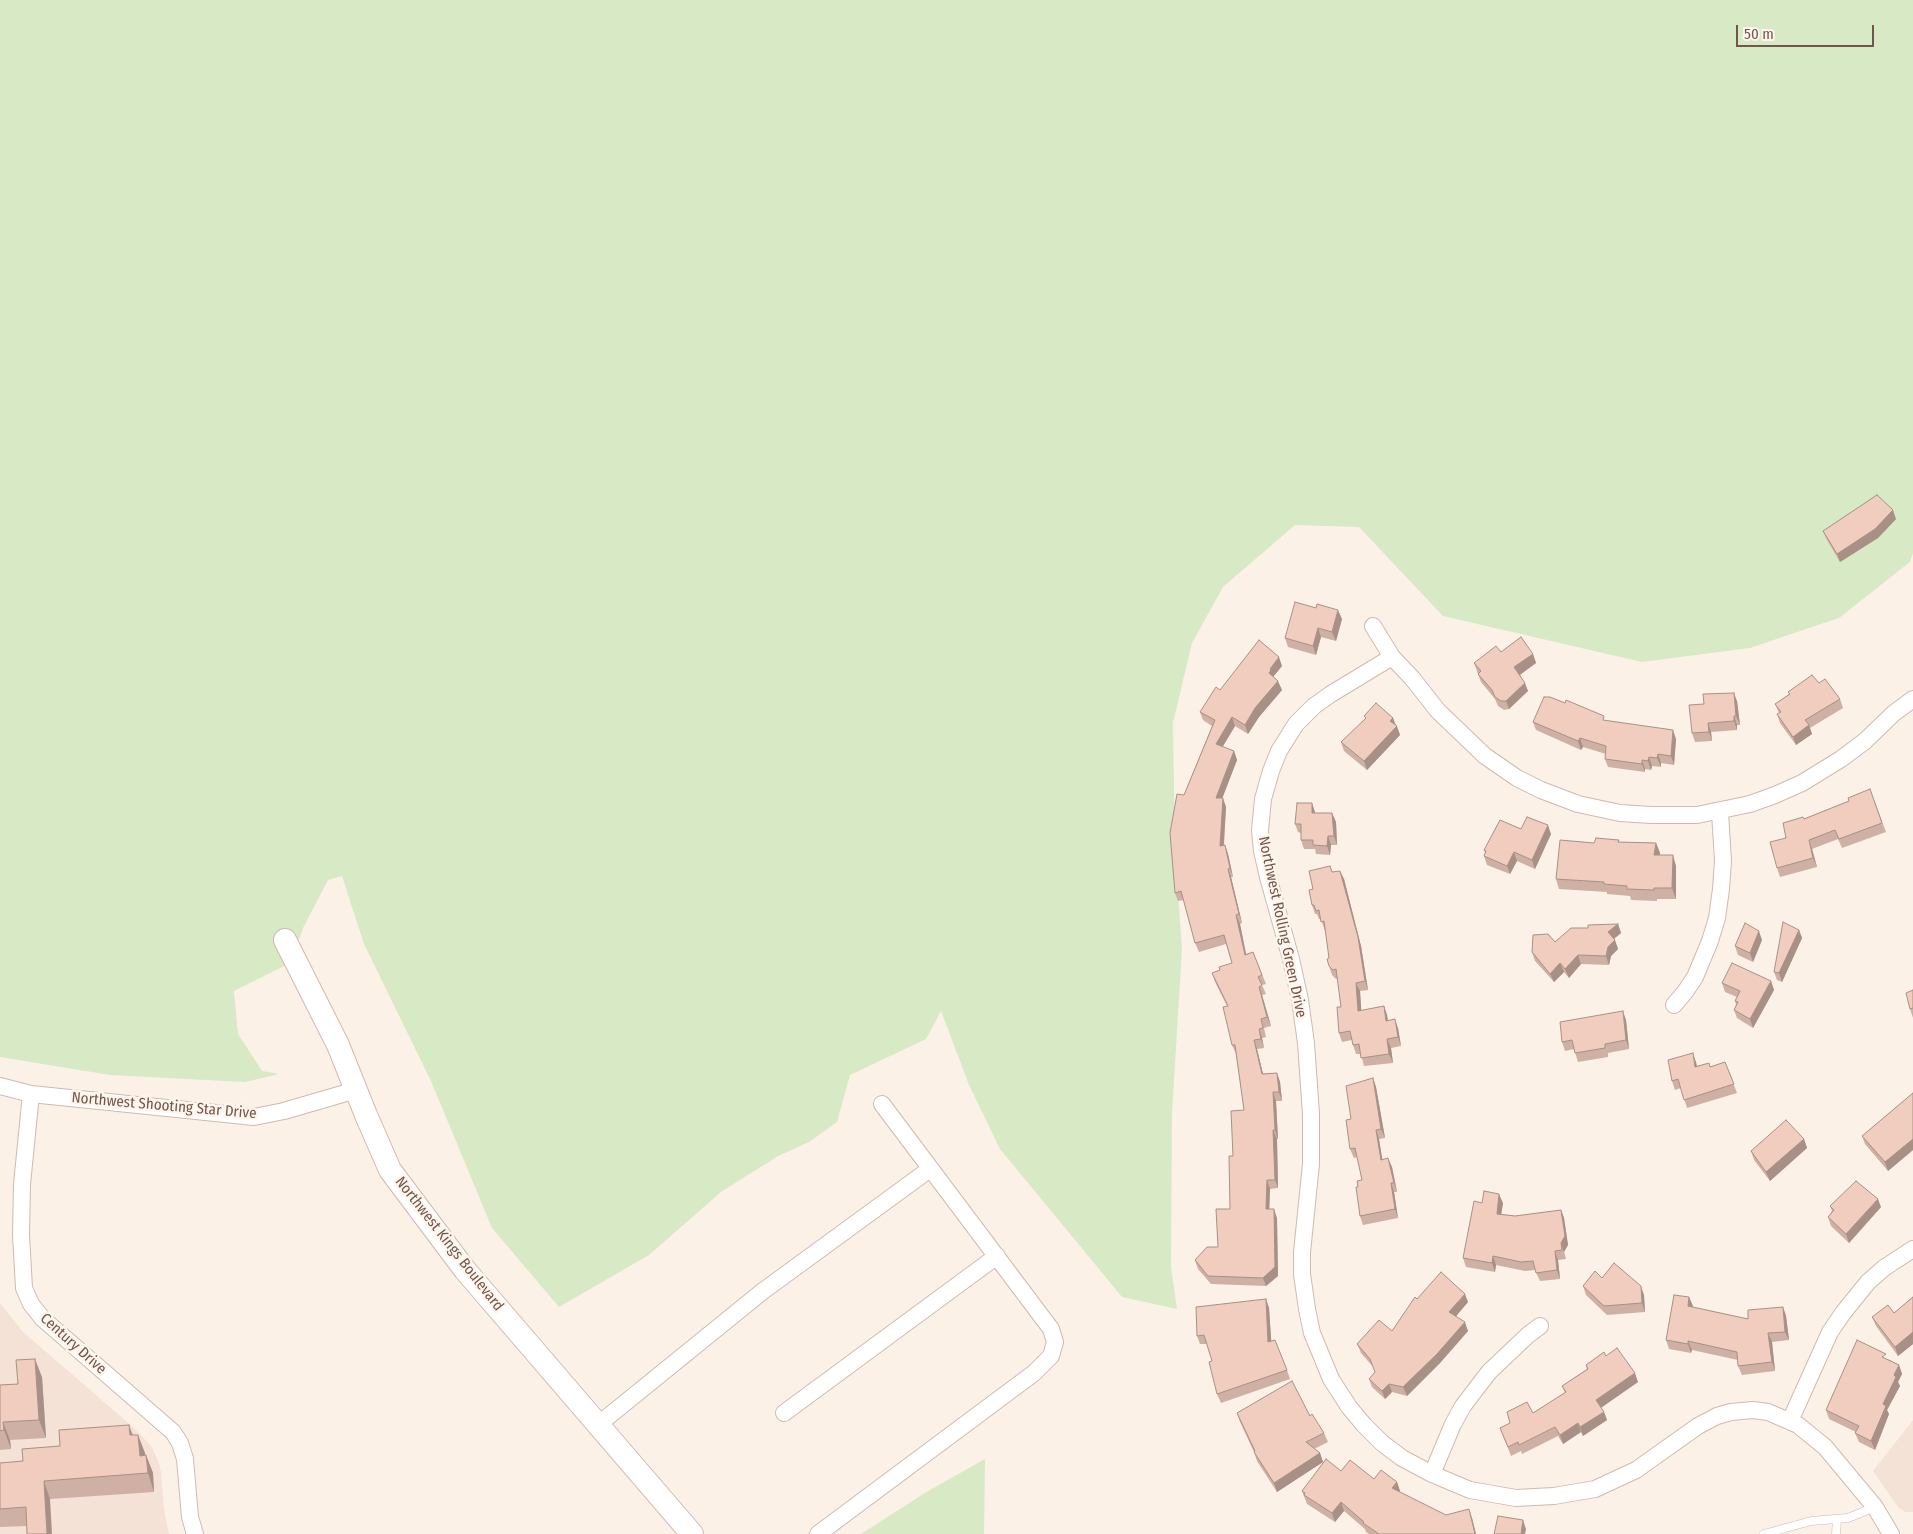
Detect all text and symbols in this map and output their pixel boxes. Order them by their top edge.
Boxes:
scale bar [1738,15,1876,47]
text: 50 m [1744,25,1774,43]
street label: Northwest Rolling Green Drive [1254,835,1310,1019]
street label: Northwest Shooting Star Drive [71,1089,257,1123]
street label: Northwest Kings Boulevard [391,1173,507,1315]
street label: Century Drive [36,1310,110,1378]

